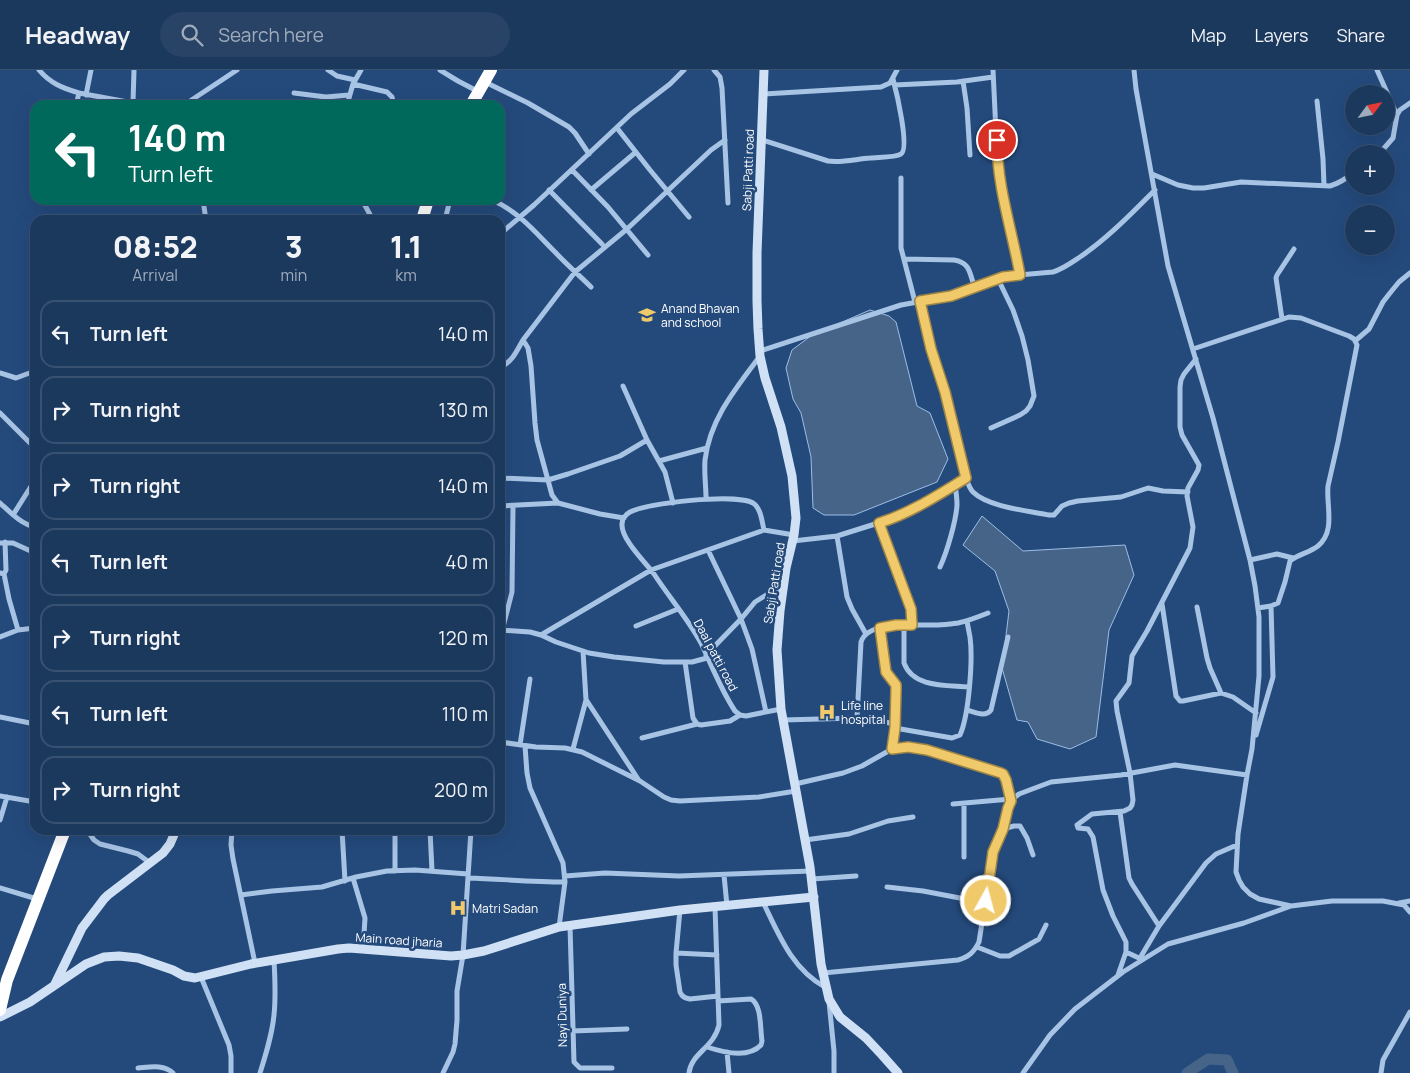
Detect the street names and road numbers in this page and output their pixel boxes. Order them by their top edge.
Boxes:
street label: Sabji Patti road [738,129,758,211]
street label: Sabji Patti road [759,541,789,625]
street label: Daal patti road [690,616,742,694]
street label: Main road jharia [355,928,443,952]
street label: Nayi Duniya [553,983,571,1047]

